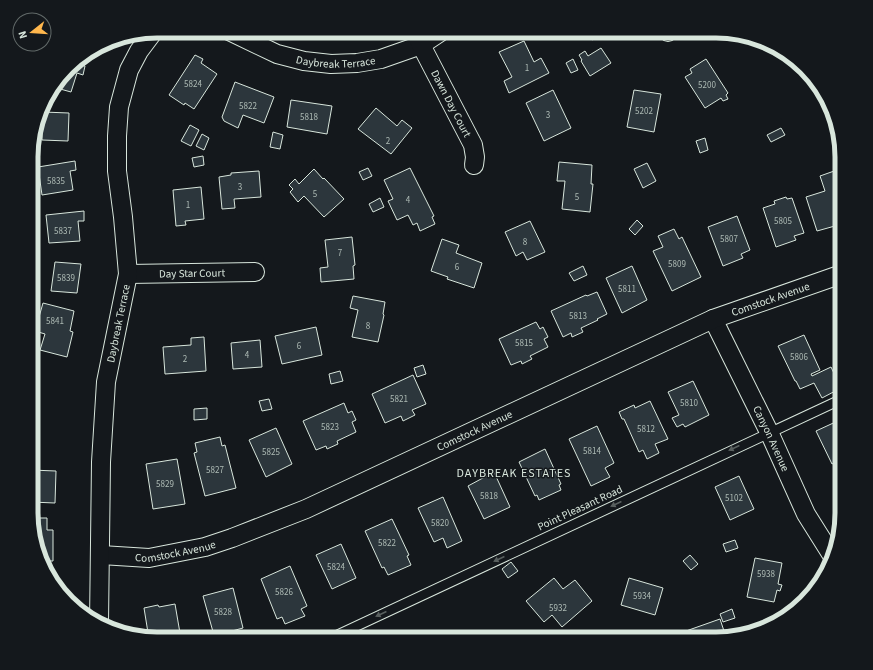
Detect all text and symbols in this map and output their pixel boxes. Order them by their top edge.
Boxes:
north arrow [12,12,52,52]
text: N [15,29,31,40]
street label: Daybreak Terrace [294,52,377,72]
house number: 1 [525,62,529,75]
street label: Dawn Day Court [428,67,475,140]
house number: 5824 [184,78,202,91]
house number: 5200 [698,79,716,92]
house number: 5822 [239,100,257,113]
house number: 5202 [635,105,653,118]
house number: 3 [546,109,551,122]
house number: 5818 [300,111,318,124]
house number: 2 [386,135,391,148]
house number: 5835 [47,175,65,188]
house number: 3 [238,181,243,194]
house number: 5 [313,188,318,201]
house number: 5 [575,191,580,204]
house number: 4 [406,194,411,207]
house number: 1 [186,199,190,212]
house number: 5805 [774,215,792,228]
house number: 5837 [54,225,72,238]
house number: 5807 [720,233,738,246]
house number: 8 [523,236,528,249]
house number: 7 [338,247,343,260]
house number: 5809 [668,258,686,271]
house number: 6 [455,261,460,274]
street label: Day Star Court [159,265,225,281]
house number: 5839 [57,272,75,285]
street label: Comstock Avenue [729,278,812,320]
street label: Daybreak Terrace [103,282,133,364]
house number: 5811 [618,283,636,296]
house number: 5813 [569,310,587,323]
house number: 5841 [46,315,64,328]
house number: 8 [366,320,371,333]
house number: 5815 [515,337,533,350]
house number: 6 [297,340,302,353]
house number: 4 [245,349,250,362]
house number: 5806 [790,351,808,364]
house number: 2 [183,353,188,366]
house number: 5821 [390,393,408,406]
house number: 5810 [680,397,698,410]
street label: Canyon Avenue [750,403,794,474]
street label: Comstock Avenue [434,406,515,454]
house number: 5823 [321,421,339,434]
house number: 5812 [637,423,655,436]
house number: 5814 [583,445,601,458]
one-way arrow [728,445,740,451]
house number: 5825 [262,446,280,459]
house number: 5827 [206,464,224,477]
district label: DAYBREAK ESTATES [457,465,571,482]
house number: 5829 [156,478,174,491]
street label: Point Pleasant Road [535,482,625,534]
house number: 5818 [480,490,498,503]
house number: 5102 [725,492,743,505]
one-way arrow [611,501,622,507]
house number: 5820 [431,517,449,530]
street label: Comstock Avenue [134,536,218,566]
house number: 5822 [378,537,396,550]
one-way arrow [493,556,505,562]
house number: 5824 [327,561,345,574]
house number: 5938 [757,568,775,581]
house number: 5826 [275,586,293,599]
house number: 5934 [633,590,651,603]
house number: 5932 [549,602,567,615]
house number: 5828 [214,606,232,619]
one-way arrow [376,611,387,617]

